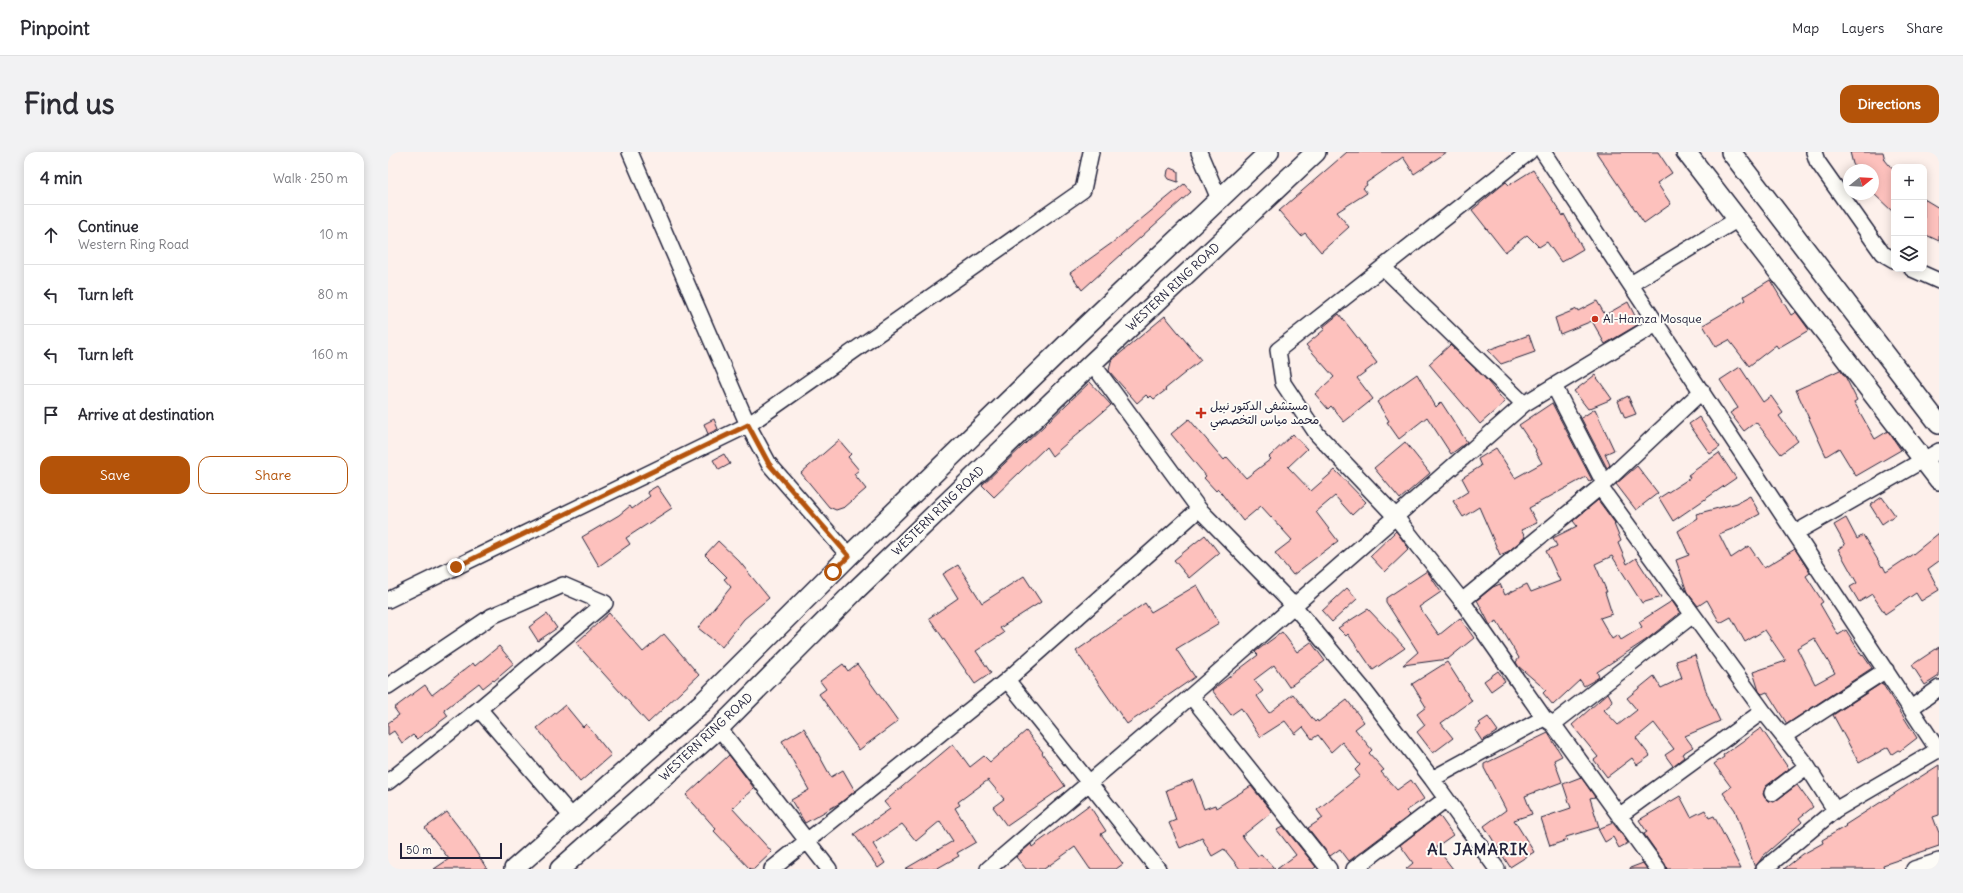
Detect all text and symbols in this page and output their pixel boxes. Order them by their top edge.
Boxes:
text: Pinpoint [20,16,90,40]
text: Map [1792,19,1819,37]
text: Layers [1841,19,1884,37]
text: Share [1906,19,1943,37]
button: Directions [1840,85,1939,123]
text: Find us [24,86,115,122]
north arrow [1843,164,1879,200]
map controls [1891,164,1927,272]
button: + [1891,164,1927,200]
text: 4 min [40,167,82,189]
text: Walk · 250 m [273,170,348,187]
button: − [1891,200,1927,236]
text: Continue [78,217,139,236]
icon: ahead [40,224,62,246]
text: 10 m [320,226,348,243]
text: Western Ring Road [78,236,189,253]
button: layers [1891,236,1927,272]
street label: WESTERN RING ROAD [1123,239,1223,334]
icon: left [40,284,62,306]
text: Turn left [78,285,133,304]
text: 80 m [317,286,348,303]
place label: Al-Hamza Mosque [1603,311,1702,326]
marker: Al-Hamza Mosque [1590,314,1600,324]
icon: left [40,344,62,366]
text: Turn left [78,345,133,364]
text: 160 m [312,346,348,363]
place label: مستشفى الدكتور نبيل محمد مياس التخصصي [1210,398,1319,431]
icon: arrive [40,404,62,426]
text: Arrive at destination [78,405,214,424]
marker: مستشفى الدكتور نبيل محمد مياس التخصصي [1195,407,1207,419]
button: Save [40,456,190,494]
button: Share [198,456,348,494]
street label: WESTERN RING ROAD [888,463,987,559]
route end [447,558,465,576]
route start [824,563,842,581]
street label: WESTERN RING ROAD [656,689,756,784]
district label: AL JAMARIK [1427,839,1529,859]
scale bar [400,841,502,860]
text: 50 m [406,843,432,857]

